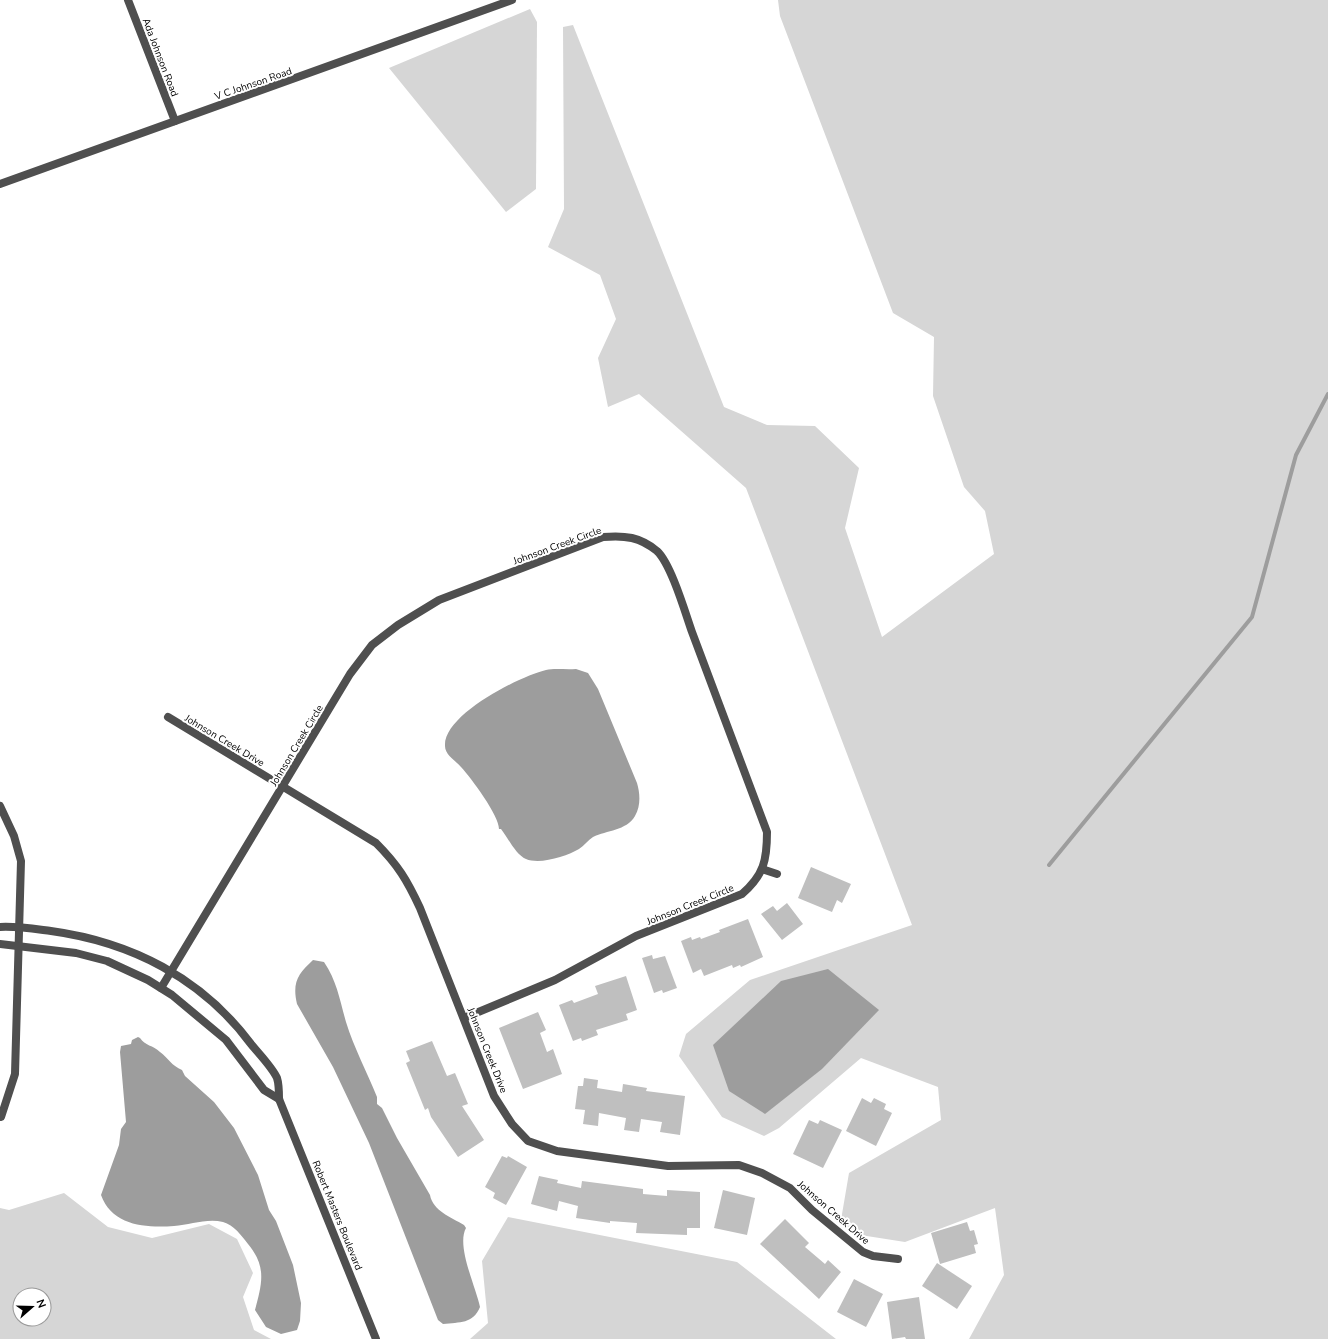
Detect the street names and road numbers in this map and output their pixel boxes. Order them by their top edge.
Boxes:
street label: Ada Johnson Road [139,16,182,99]
street label: V C Johnson Road [212,64,294,104]
street label: Johnson Creek Circle [510,524,603,569]
street label: Johnson Creek Circle [266,702,327,790]
street label: Johnson Creek Drive [181,711,267,770]
street label: Johnson Creek Circle [644,881,736,929]
street label: Johnson Creek Drive [463,1005,511,1095]
street label: Robert Masters Boulevard [309,1158,366,1273]
street label: Johnson Creek Drive [794,1177,872,1248]

